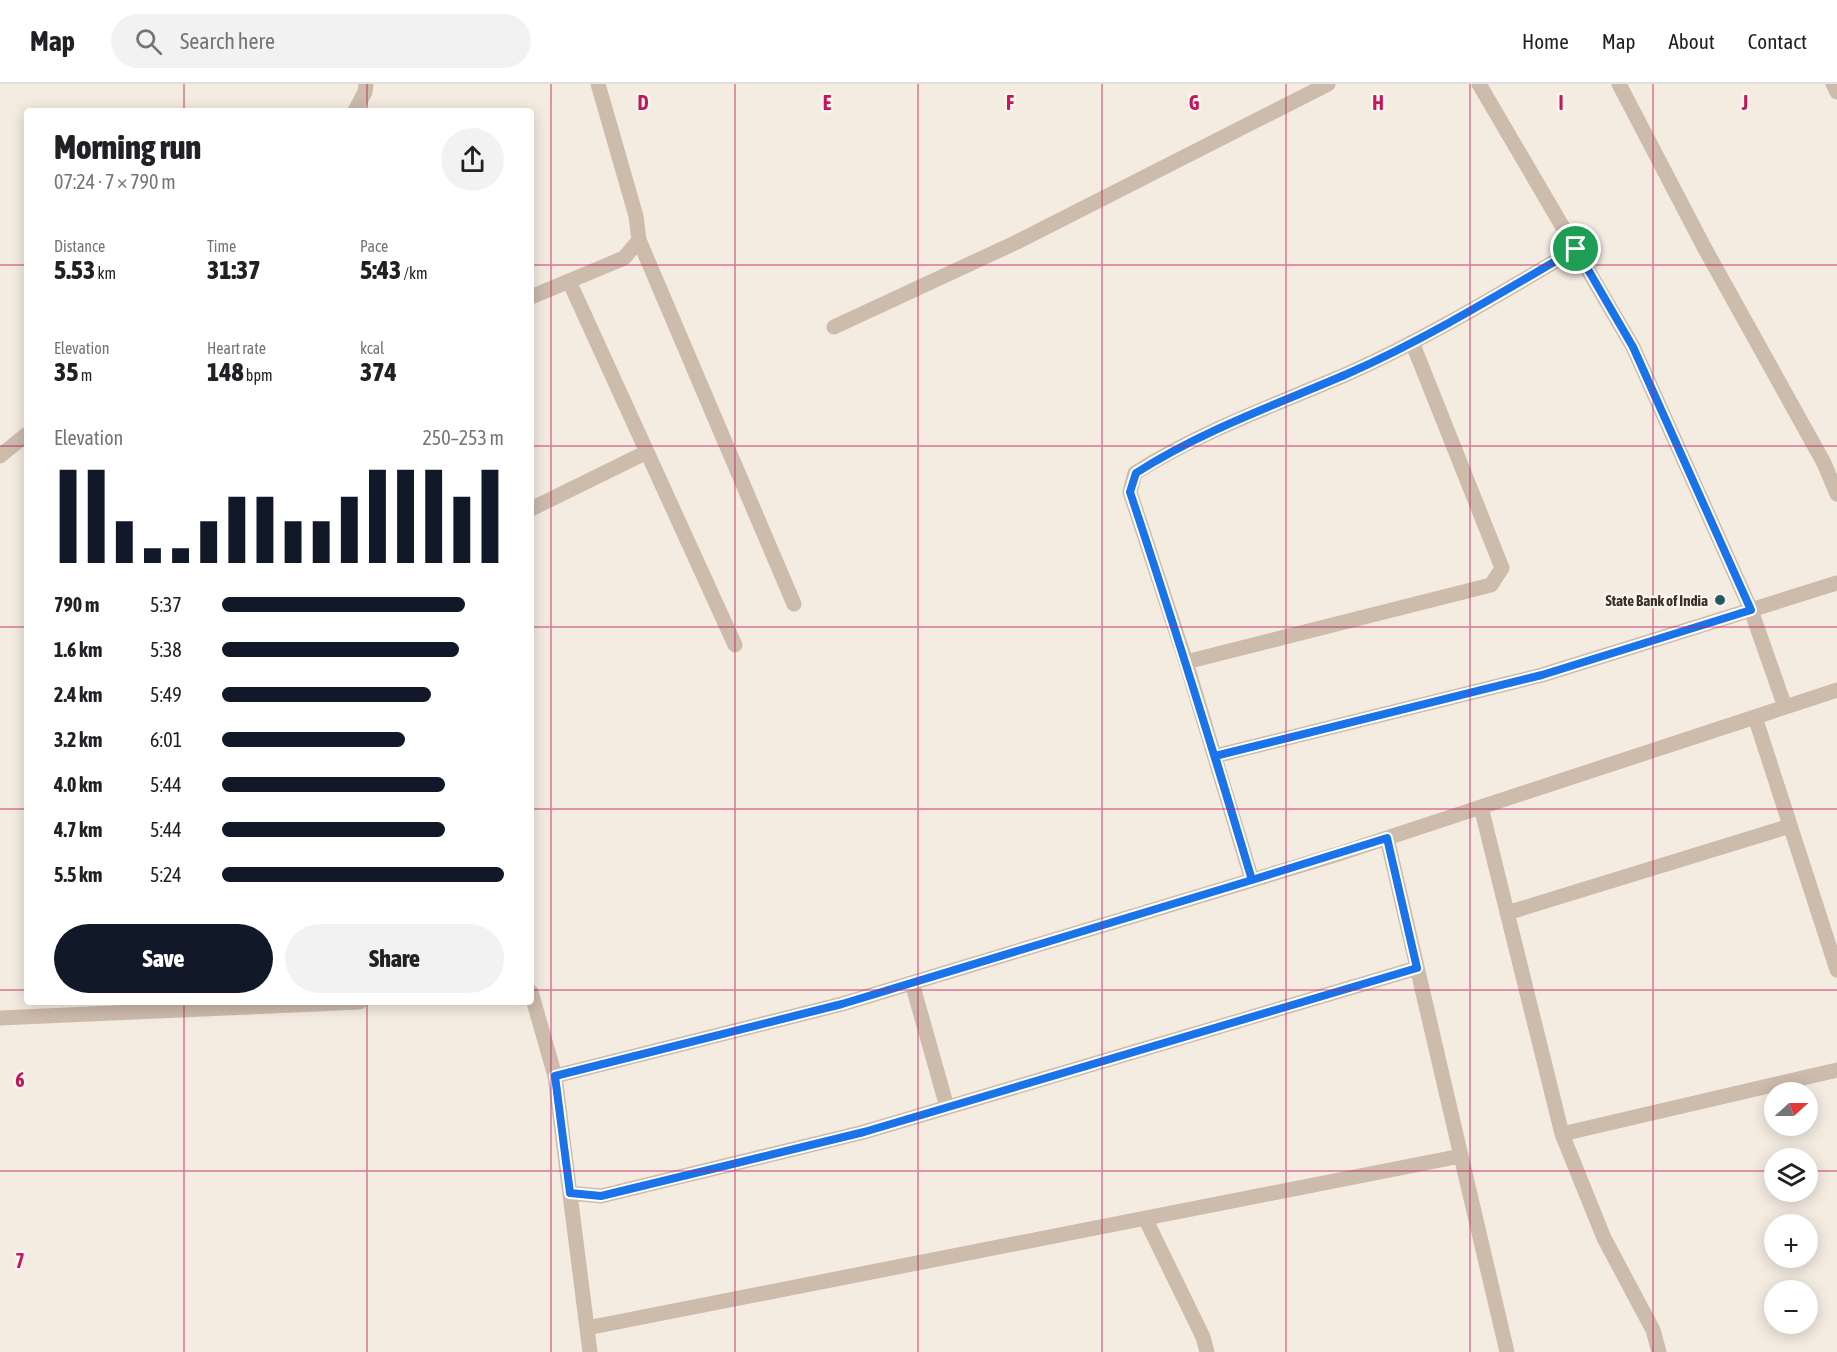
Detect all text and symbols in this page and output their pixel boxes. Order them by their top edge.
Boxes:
search box [111,14,531,68]
text: Map [30,25,75,57]
icon: search [132,25,165,58]
text: Search here [180,28,275,54]
text: Home [1522,29,1569,53]
text: Map [1602,29,1636,53]
text: About [1669,29,1715,53]
text: Contact [1748,29,1807,53]
text: D [637,91,649,114]
text: E [823,91,832,114]
text: F [1006,91,1014,114]
text: G [1189,91,1200,114]
text: H [1372,91,1384,114]
text: I [1558,91,1564,114]
text: J [1741,91,1748,114]
text: Morning run [54,128,201,166]
button: share [441,128,504,191]
text: 07:24 · 7 × 790 m [54,170,176,193]
pin [1550,223,1601,274]
icon: arrive [1559,232,1592,265]
text: Distance [54,237,105,255]
text: Time [207,237,236,255]
text: Pace [360,237,388,255]
text: 5.53 [54,255,95,285]
text: 31:37 [207,255,261,285]
text: 5:43 [360,255,401,285]
text: km [95,264,116,282]
text: /km [401,264,427,282]
text: Elevation [54,339,109,357]
text: Heart rate [207,339,266,357]
text: kcal [360,339,384,357]
text: 35 [54,357,78,387]
text: 148 [207,357,244,387]
text: 374 [360,357,397,387]
text: m [78,366,92,384]
text: bpm [244,366,273,384]
text: Elevation [54,426,123,449]
text: 250–253 m [422,426,504,449]
place label: State Bank of India [1605,592,1708,609]
text: 790 m [54,593,99,616]
text: 5:37 [150,593,182,616]
marker: State Bank of India [1713,593,1727,607]
text: 1.6 km [54,638,102,661]
text: 5:38 [150,638,182,661]
text: 2.4 km [54,683,102,706]
text: 5:49 [150,683,182,706]
text: 3.2 km [54,728,102,751]
text: 6:01 [150,728,182,751]
text: 4.0 km [54,773,102,796]
text: 5:44 [150,773,182,796]
text: 4.7 km [54,818,102,841]
text: 5:44 [150,818,182,841]
text: 5.5 km [54,863,102,886]
text: 5:24 [150,863,182,886]
button: Save [54,924,273,993]
button: Share [285,924,504,993]
text: 6 [15,1068,25,1091]
north arrow [1764,1082,1818,1136]
map controls [1764,1082,1818,1334]
button: layers [1764,1148,1818,1202]
button: + [1764,1214,1818,1268]
text: 7 [15,1249,25,1272]
button: − [1764,1280,1818,1334]

